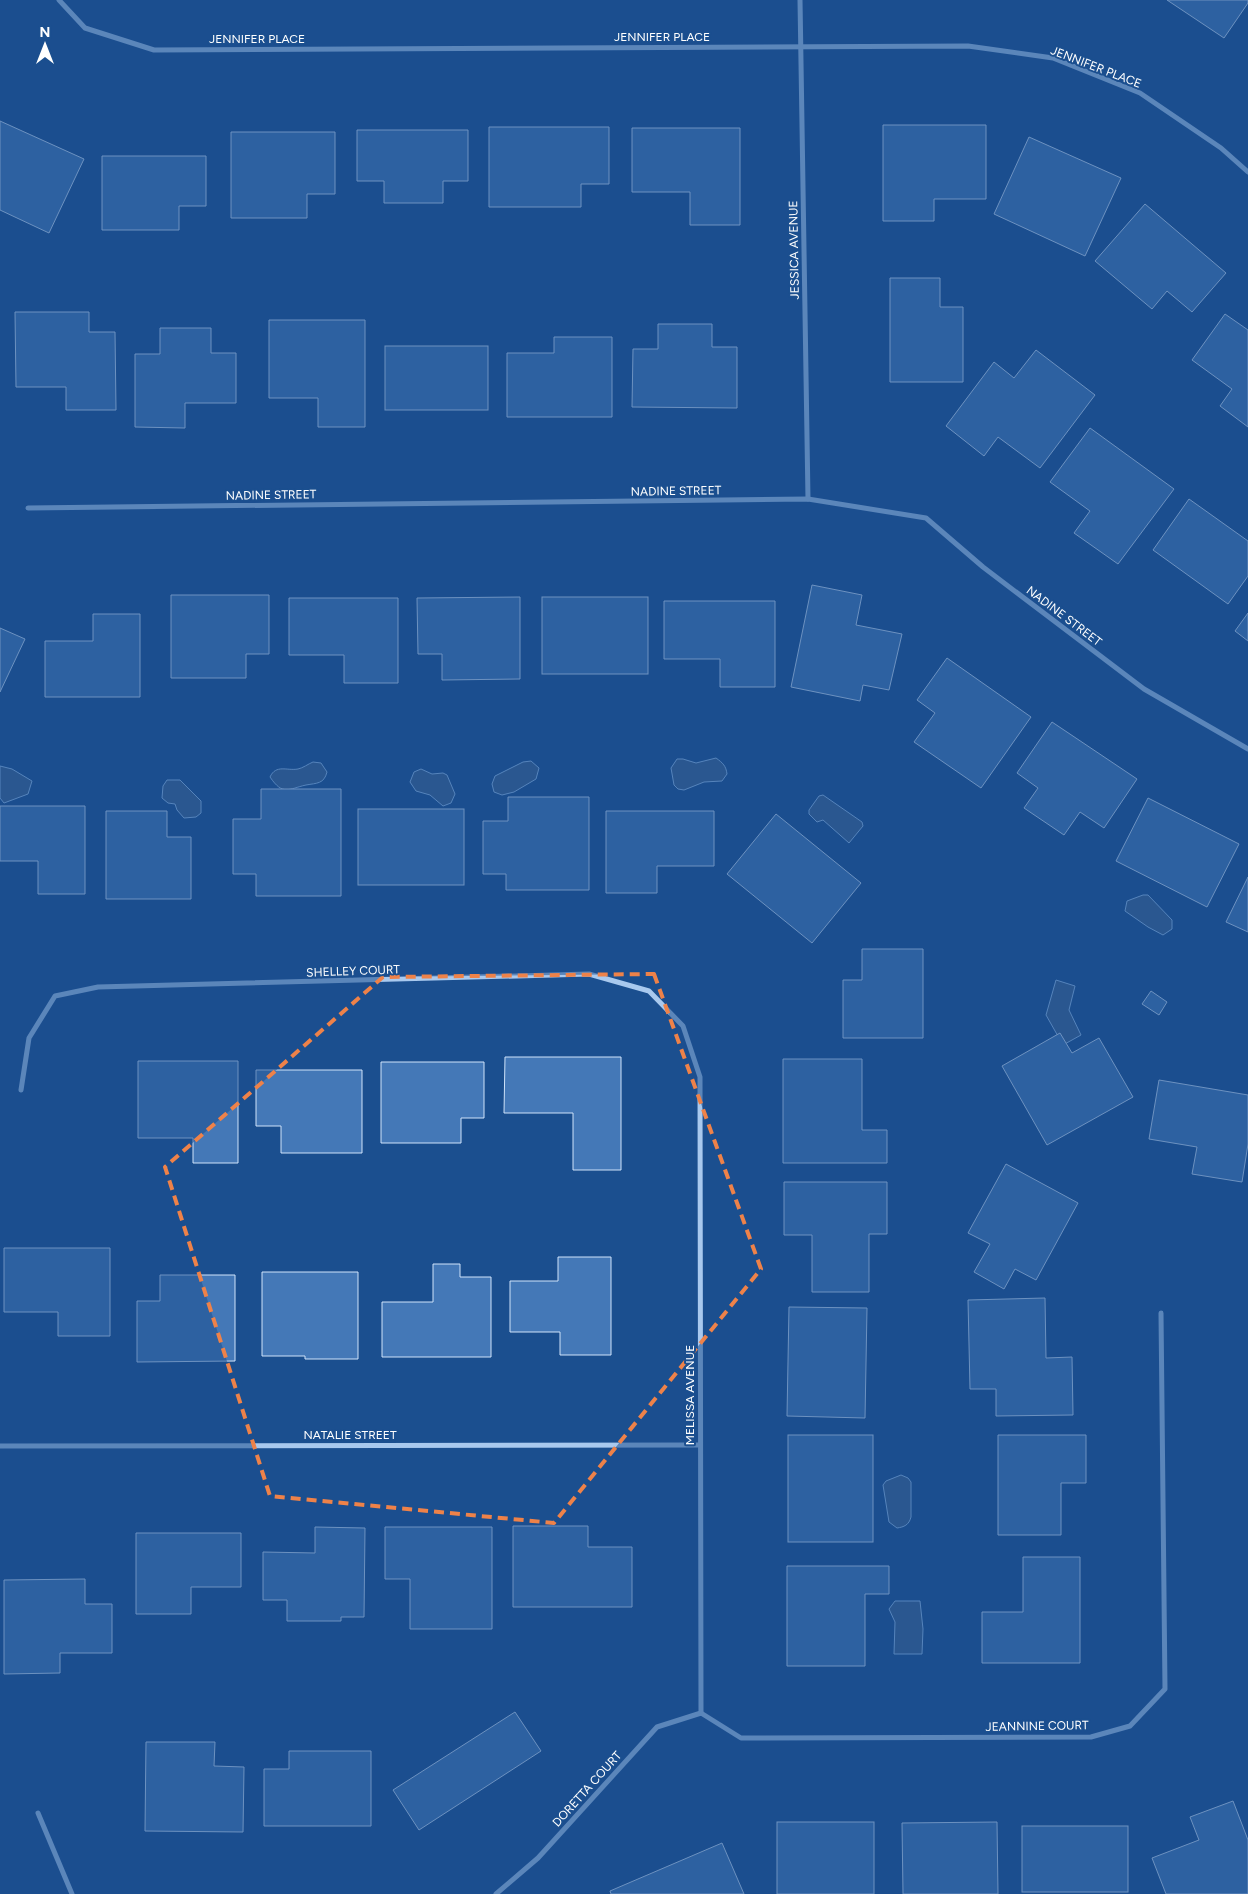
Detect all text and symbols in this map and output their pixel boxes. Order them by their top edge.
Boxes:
north arrow [20,20,70,70]
text: N [40,24,50,41]
street label: JENNIFER PLACE [614,30,710,44]
street label: JENNIFER PLACE [209,32,305,46]
street label: JENNIFER PLACE [1049,43,1143,91]
street label: JESSICA AVENUE [786,200,802,300]
street label: NADINE STREET [631,483,722,499]
street label: NADINE STREET [226,487,317,503]
street label: NADINE STREET [1024,583,1105,649]
street label: SHELLEY COURT [306,962,401,980]
street label: MELISSA AVENUE [683,1345,697,1445]
street label: NATALIE STREET [303,1428,397,1442]
street label: JEANNINE COURT [985,1718,1089,1734]
street label: DORETTA COURT [550,1748,625,1829]

